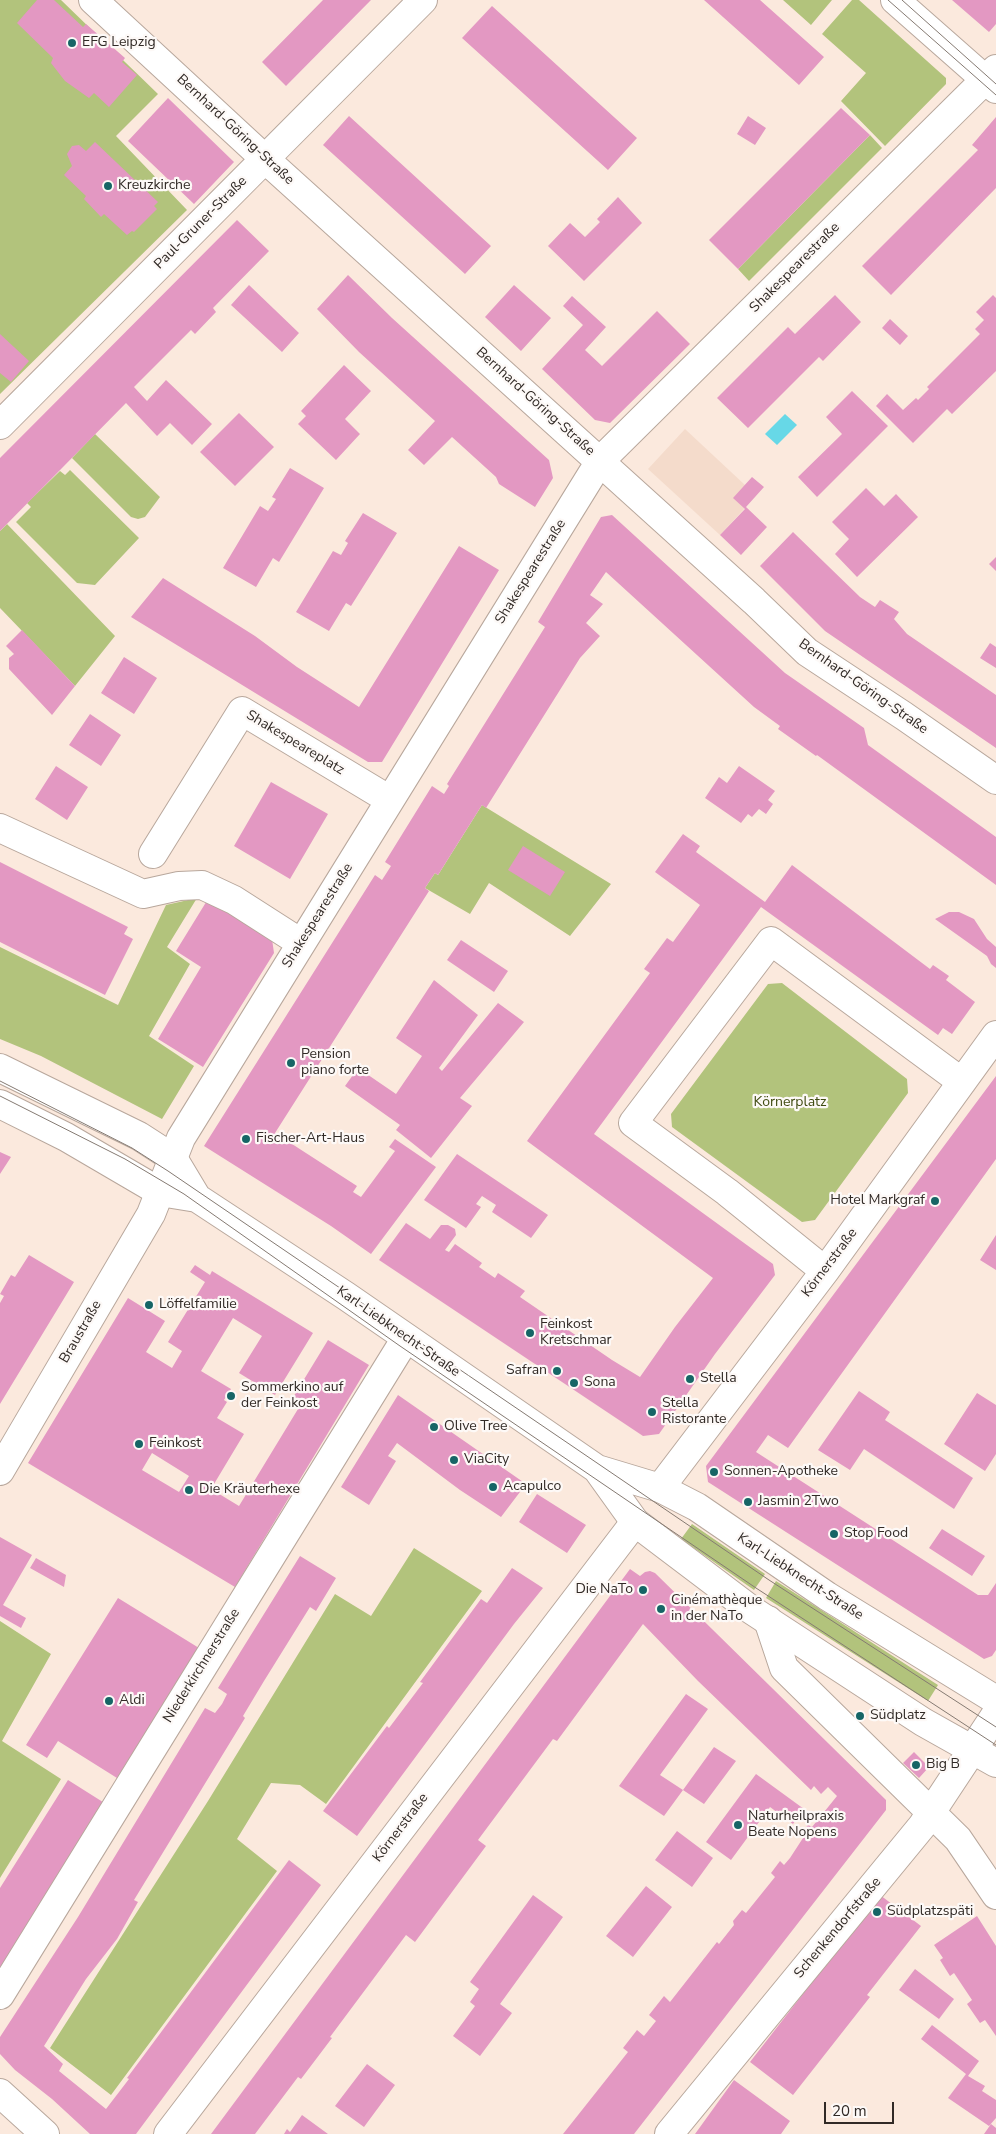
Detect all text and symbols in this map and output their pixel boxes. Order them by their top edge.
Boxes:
place label: EFG Leipzig [82,35,156,51]
marker: EFG Leipzig [66,37,78,49]
street label: Bernhard-Göring-Straße [173,71,297,189]
street label: Paul-Gruner-Straße [151,173,251,273]
place label: Kreuzkirche [118,178,191,194]
marker: Kreuzkirche [102,180,114,192]
street label: Shakespearestraße [747,220,843,316]
street label: Bernhard-Göring-Straße [472,344,598,460]
street label: Shakespearestraße [492,517,570,627]
street label: Bernhard-Göring-Straße [795,636,931,738]
street label: Shakespeareplatz [243,707,347,779]
street label: Shakespearestraße [279,861,357,971]
place label: Pension piano forte [301,1047,369,1080]
marker: Pension piano forte [285,1057,297,1069]
park label: Körnerplatz [754,1095,826,1111]
place label: Fischer-Art-Haus [256,1131,365,1147]
marker: Fischer-Art-Haus [240,1133,252,1145]
place label: Hotel Markgraf [830,1193,925,1209]
marker: Hotel Markgraf [929,1195,941,1207]
street label: Körnerstraße [799,1225,861,1301]
street label: Karl-Liebknecht-Straße [333,1283,463,1381]
place label: Löffelfamilie [159,1297,237,1313]
street label: Braustraße [56,1298,106,1366]
marker: Löffelfamilie [143,1299,155,1311]
place label: Feinkost Kretschmar [540,1317,612,1350]
marker: Feinkost Kretschmar [524,1327,536,1339]
place label: Safran [506,1363,547,1379]
marker: Safran [551,1365,563,1377]
place label: Stella [700,1371,737,1387]
marker: Stella [684,1373,696,1385]
place label: Sona [584,1375,616,1391]
marker: Sona [568,1377,580,1389]
place label: Sommerkino auf der Feinkost [241,1380,343,1412]
marker: Sommerkino auf der Feinkost [225,1390,237,1402]
place label: Stella Ristorante [662,1396,726,1428]
marker: Stella Ristorante [646,1406,658,1418]
place label: Olive Tree [444,1419,507,1435]
marker: Olive Tree [428,1421,440,1433]
place label: Feinkost [149,1436,201,1452]
marker: Feinkost [133,1438,145,1450]
place label: ViaCity [464,1452,509,1468]
marker: ViaCity [448,1454,460,1466]
place label: Sonnen-Apotheke [724,1464,838,1480]
marker: Sonnen-Apotheke [708,1466,720,1478]
place label: Acapulco [503,1479,561,1495]
marker: Acapulco [487,1481,499,1493]
place label: Die Kräuterhexe [199,1482,300,1498]
marker: Die Kräuterhexe [183,1484,195,1496]
place label: Jasmin 2Two [758,1494,839,1510]
marker: Jasmin 2Two [742,1496,754,1508]
place label: Stop Food [844,1526,908,1542]
marker: Stop Food [828,1528,840,1540]
street label: Karl-Liebknecht-Straße [734,1530,866,1624]
place label: Die NaTo [575,1582,633,1598]
marker: Die NaTo [637,1584,649,1596]
place label: Cinémathèque in der NaTo [671,1593,762,1625]
marker: Cinémathèque in der NaTo [655,1603,667,1615]
street label: Niederkirchnerstraße [160,1606,244,1726]
place label: Aldi [119,1693,145,1709]
marker: Aldi [103,1695,115,1707]
place label: Südplatz [870,1708,926,1724]
marker: Südplatz [854,1710,866,1722]
place label: Big B [926,1757,960,1773]
marker: Big B [910,1759,922,1771]
street label: Körnerstraße [370,1790,432,1866]
place label: Naturheilpraxis Beate Nopens [748,1809,844,1841]
marker: Naturheilpraxis Beate Nopens [732,1819,744,1831]
street label: Schenkendorfstraße [791,1874,885,1982]
place label: Südplatzspäti [887,1904,973,1920]
marker: Südplatzspäti [871,1906,883,1918]
scale bar [826,2092,896,2124]
text: 20 m [832,2101,867,2121]

